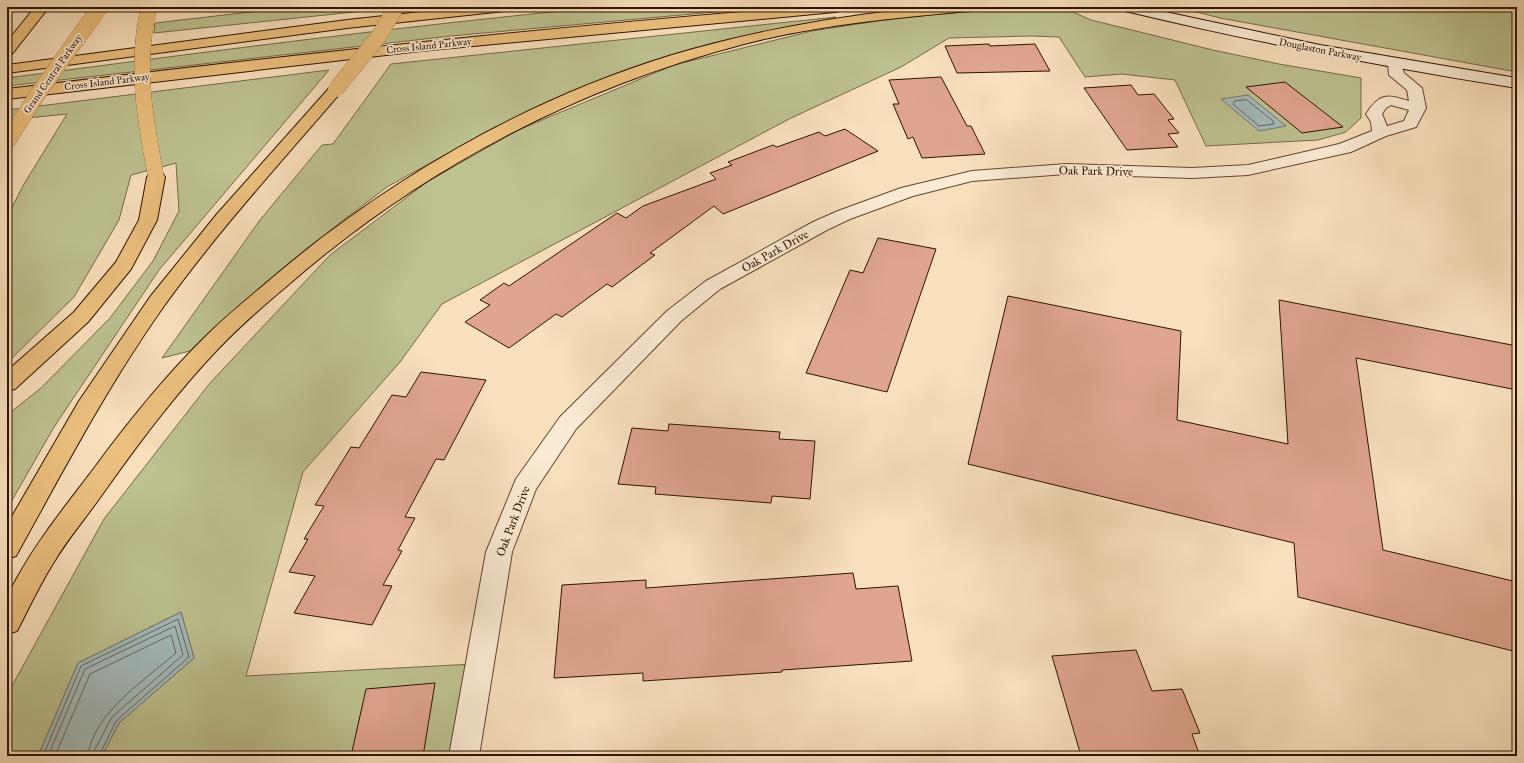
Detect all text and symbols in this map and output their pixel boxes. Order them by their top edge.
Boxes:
street label: Grand Central Parkway [21,32,85,116]
street label: Cross Island Parkway [386,36,473,56]
street label: Douglaston Parkway [1278,36,1362,64]
street label: Cross Island Parkway [64,71,151,93]
street label: Oak Park Drive [1059,163,1133,179]
street label: Oak Park Drive [739,227,811,275]
street label: Oak Park Drive [493,484,533,558]

